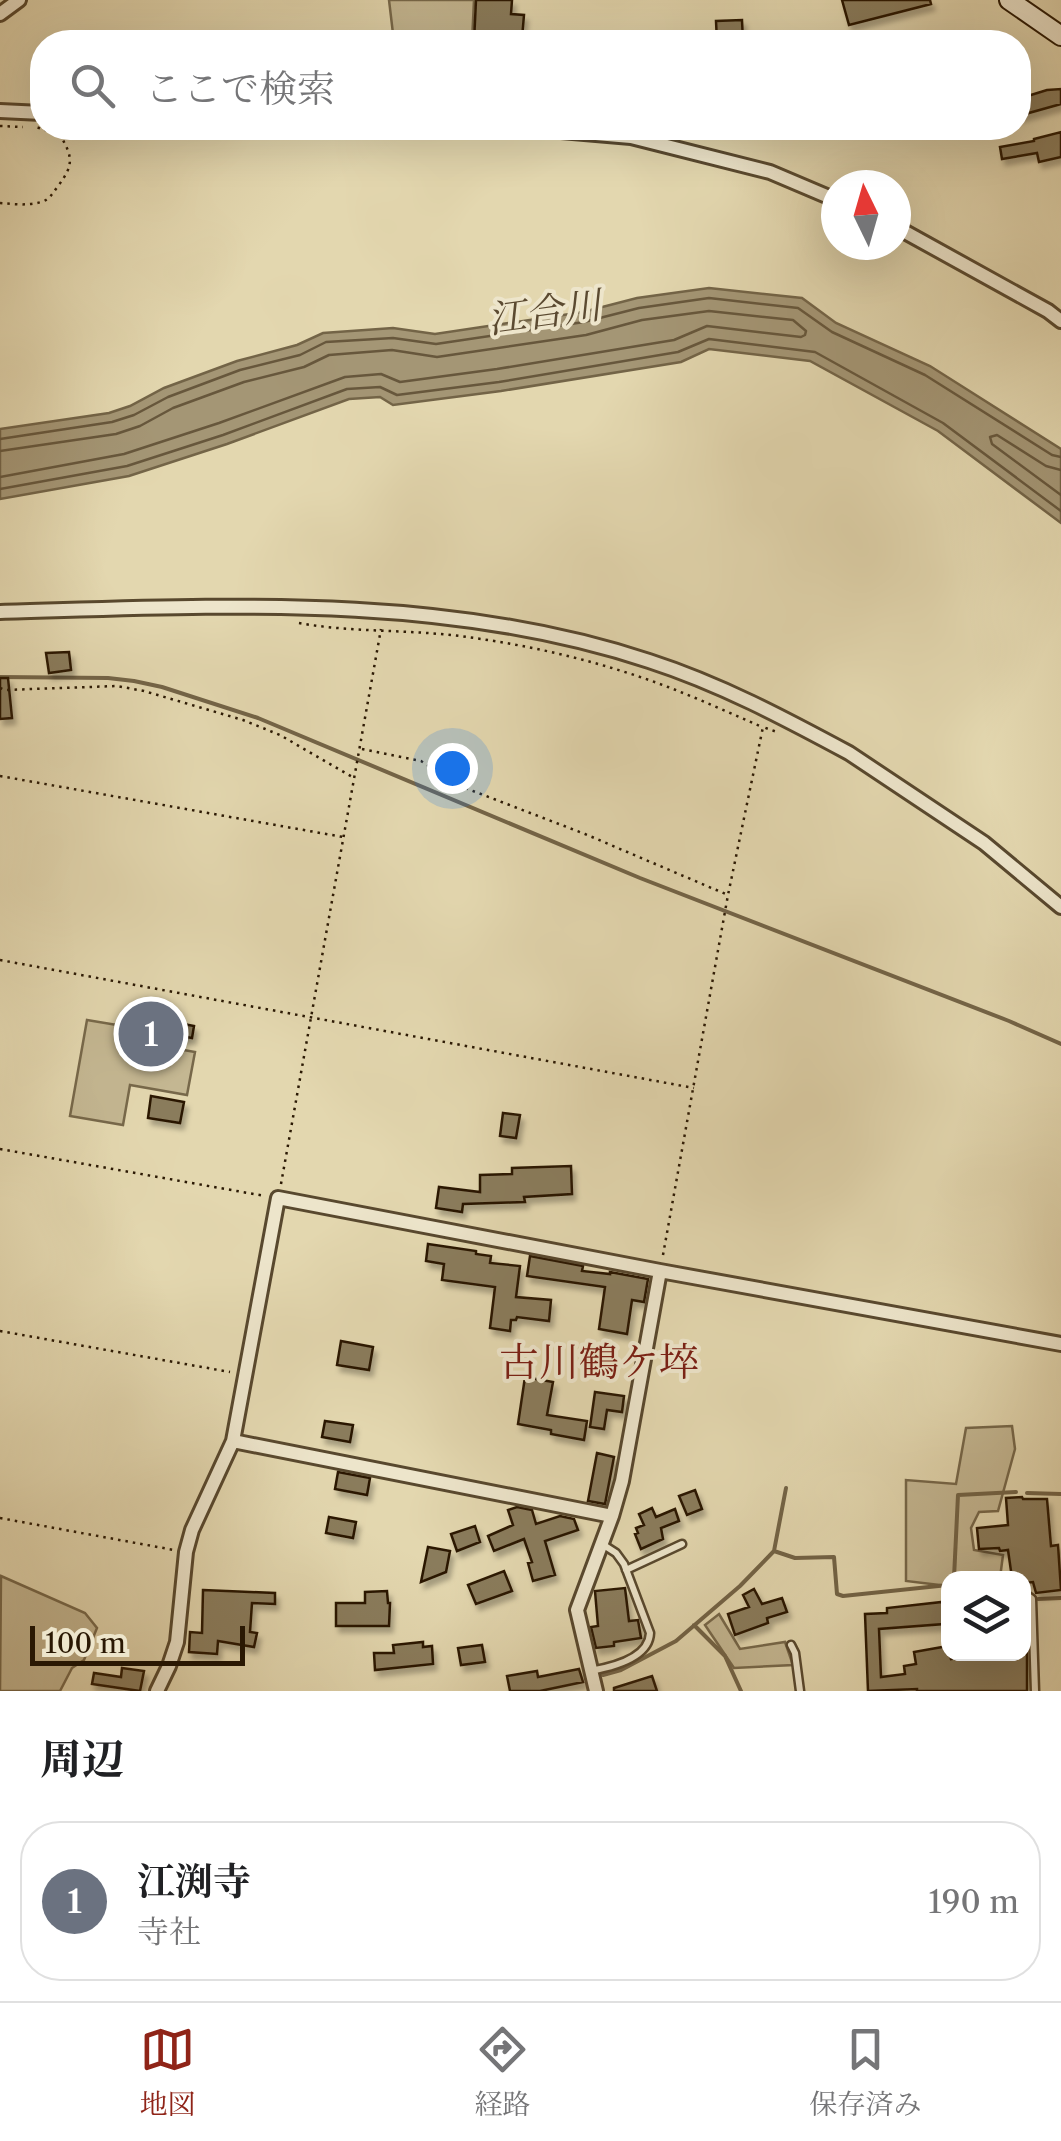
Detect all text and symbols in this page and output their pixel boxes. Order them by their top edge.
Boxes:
search box [30,30,1031,140]
icon: search [65,58,120,113]
text: ここで検索 [145,65,335,112]
north arrow [821,170,911,260]
water label: 江合川 [484,280,608,343]
your location [427,743,478,794]
pin: 1 [118,996,184,1072]
district label: 古川鶴ケ埣 [499,1337,699,1386]
map controls [941,1571,1031,1661]
button: layers [941,1571,1031,1661]
scale bar [30,1621,245,1666]
text: 100 m [45,1626,126,1660]
text: 周辺 [40,1733,124,1785]
text: 江渕寺 [137,1858,251,1905]
text: 1 [67,1882,82,1921]
text: 190 m [928,1882,1019,1921]
text: 寺社 [137,1912,201,1951]
tab: 地図 [139,2022,196,2122]
tab: 経路 [474,2022,531,2122]
tab: 保存済み [809,2022,922,2122]

